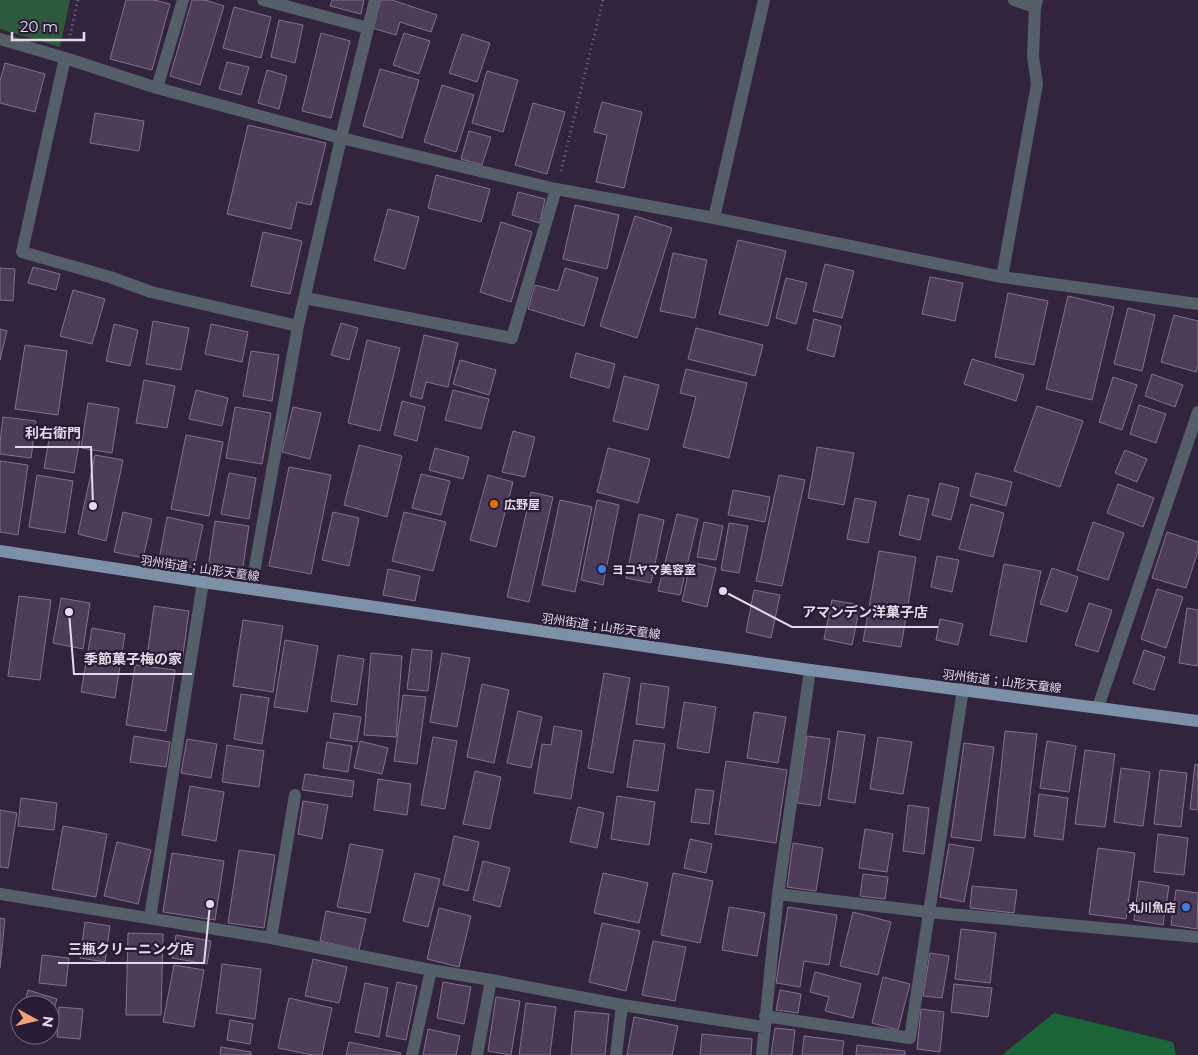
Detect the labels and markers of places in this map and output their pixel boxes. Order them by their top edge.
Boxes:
callout: 利右衛門 [15,418,91,447]
place label: 広野屋 [504,497,540,512]
marker: 広野屋 [488,498,500,510]
place label: ヨコヤマ美容室 [612,562,696,577]
marker: ヨコヤマ美容室 [596,563,608,575]
callout: アマンデン洋菓子店 [792,598,938,627]
callout: 季節菓子梅の家 [74,645,192,674]
place label: 丸川魚店 [1128,900,1176,915]
marker: 丸川魚店 [1180,901,1192,913]
callout: 三瓶クリーニング店 [58,934,204,963]

